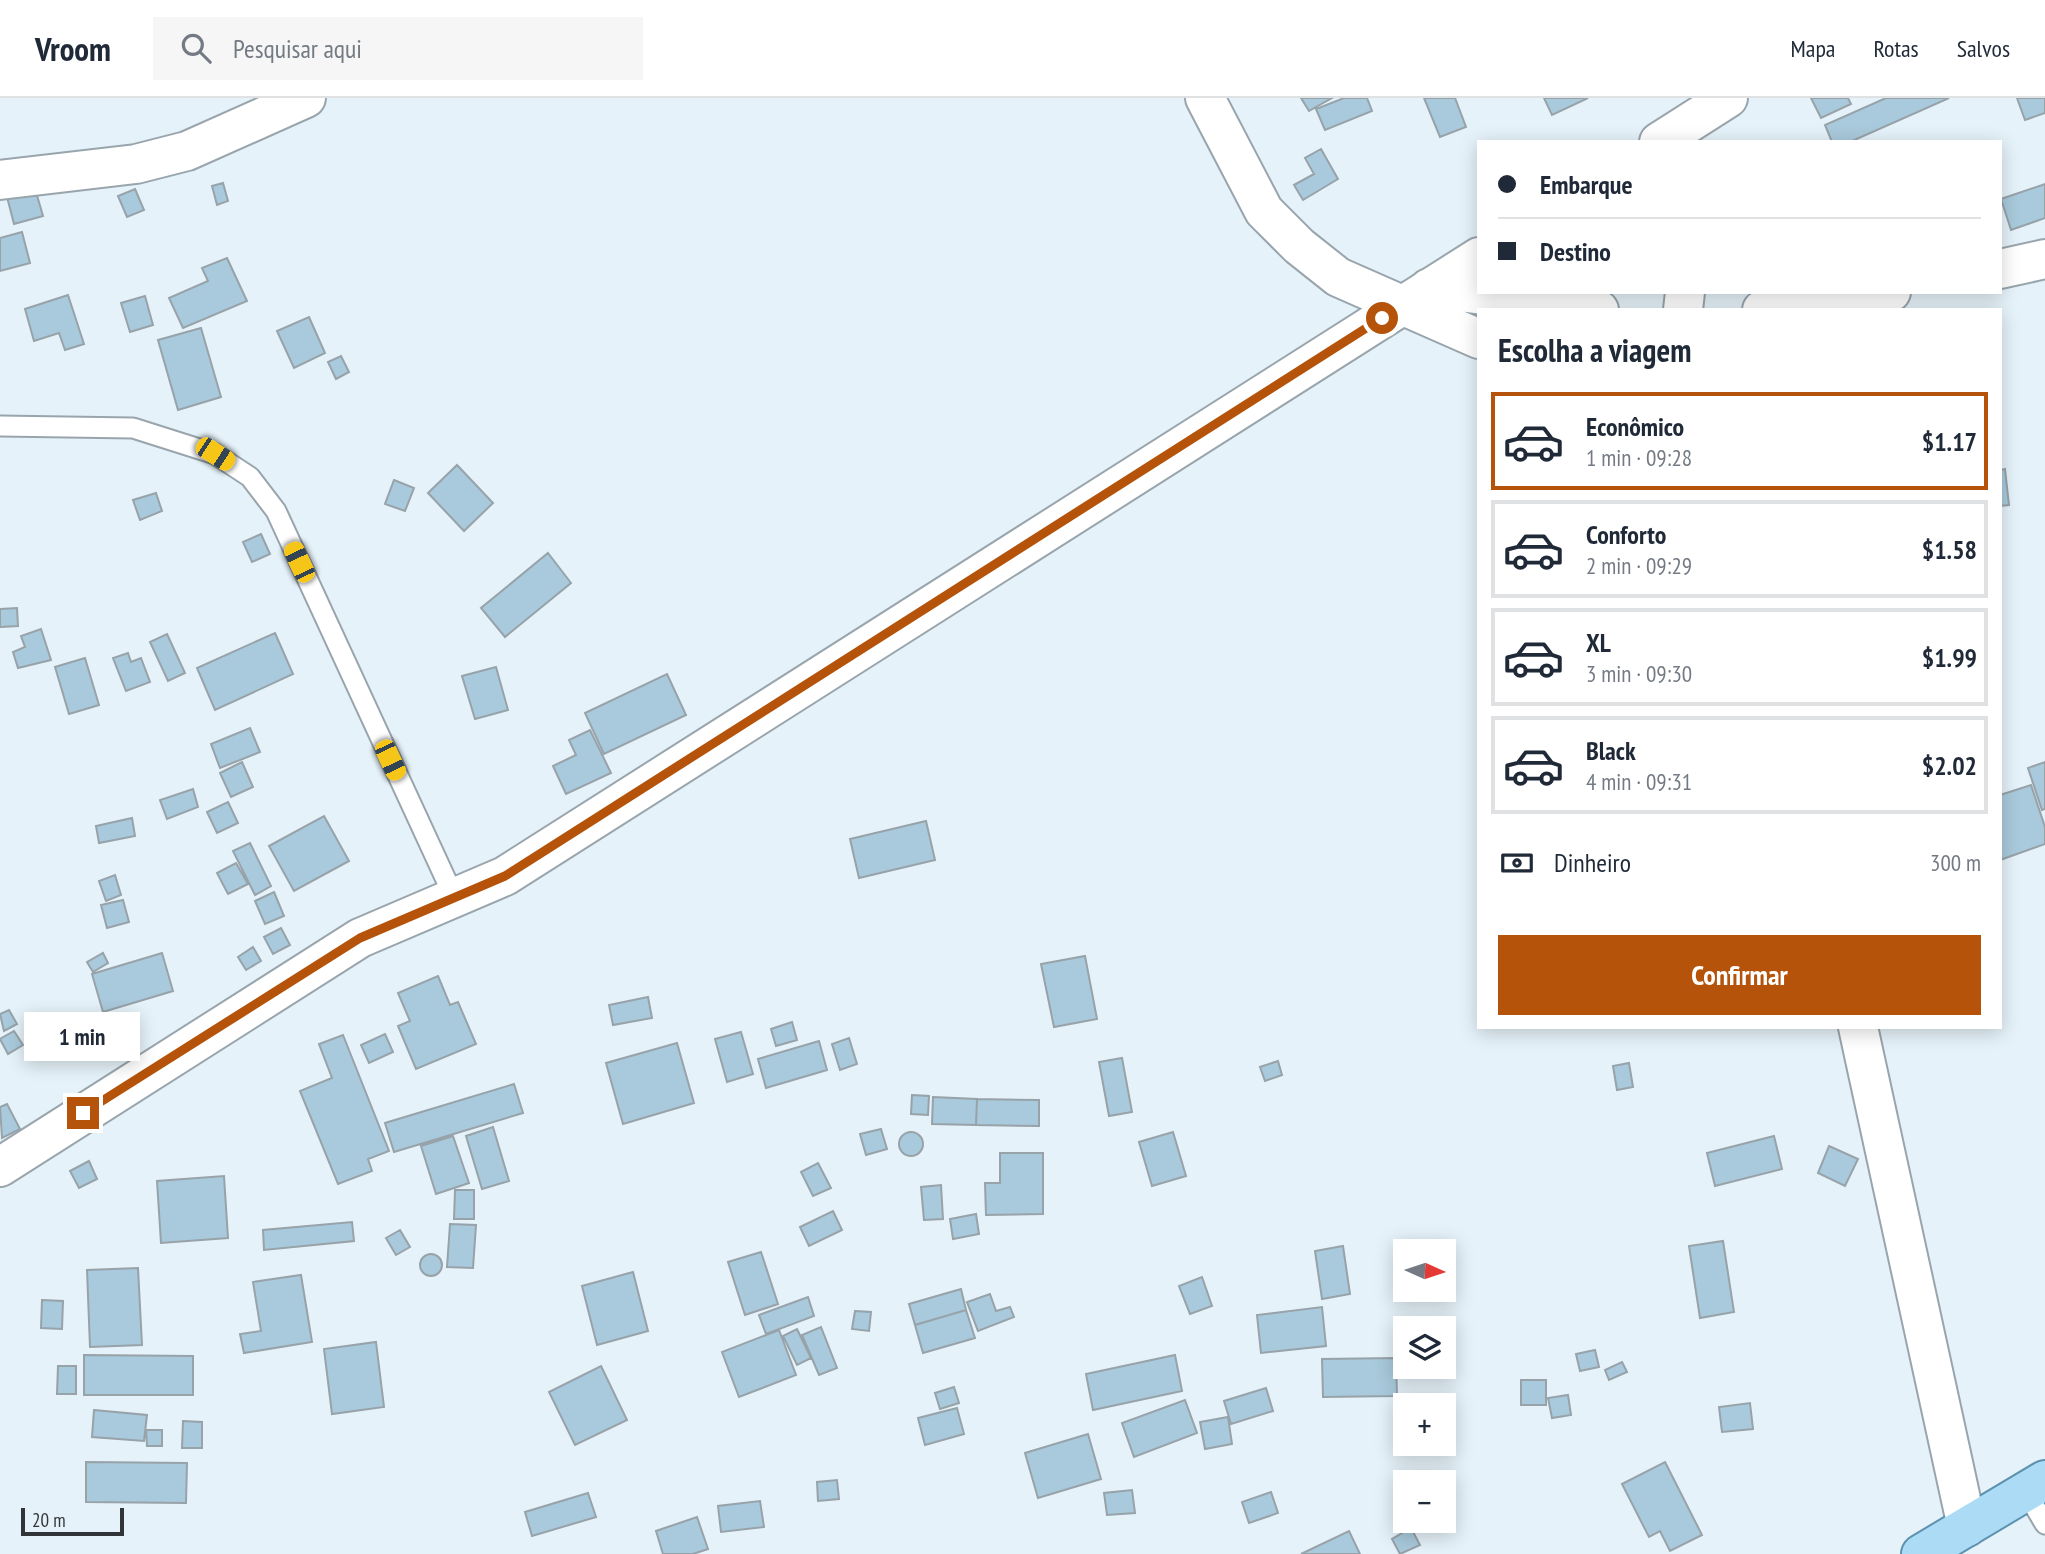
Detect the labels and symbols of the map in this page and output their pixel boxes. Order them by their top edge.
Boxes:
route start [1366,302,1398,334]
car [192,434,239,474]
car [281,539,318,585]
car [372,737,409,783]
callout: 1 min [25,1012,141,1060]
route end [67,1097,99,1129]
north arrow [1393,1239,1456,1302]
scale bar [21,1505,124,1537]

